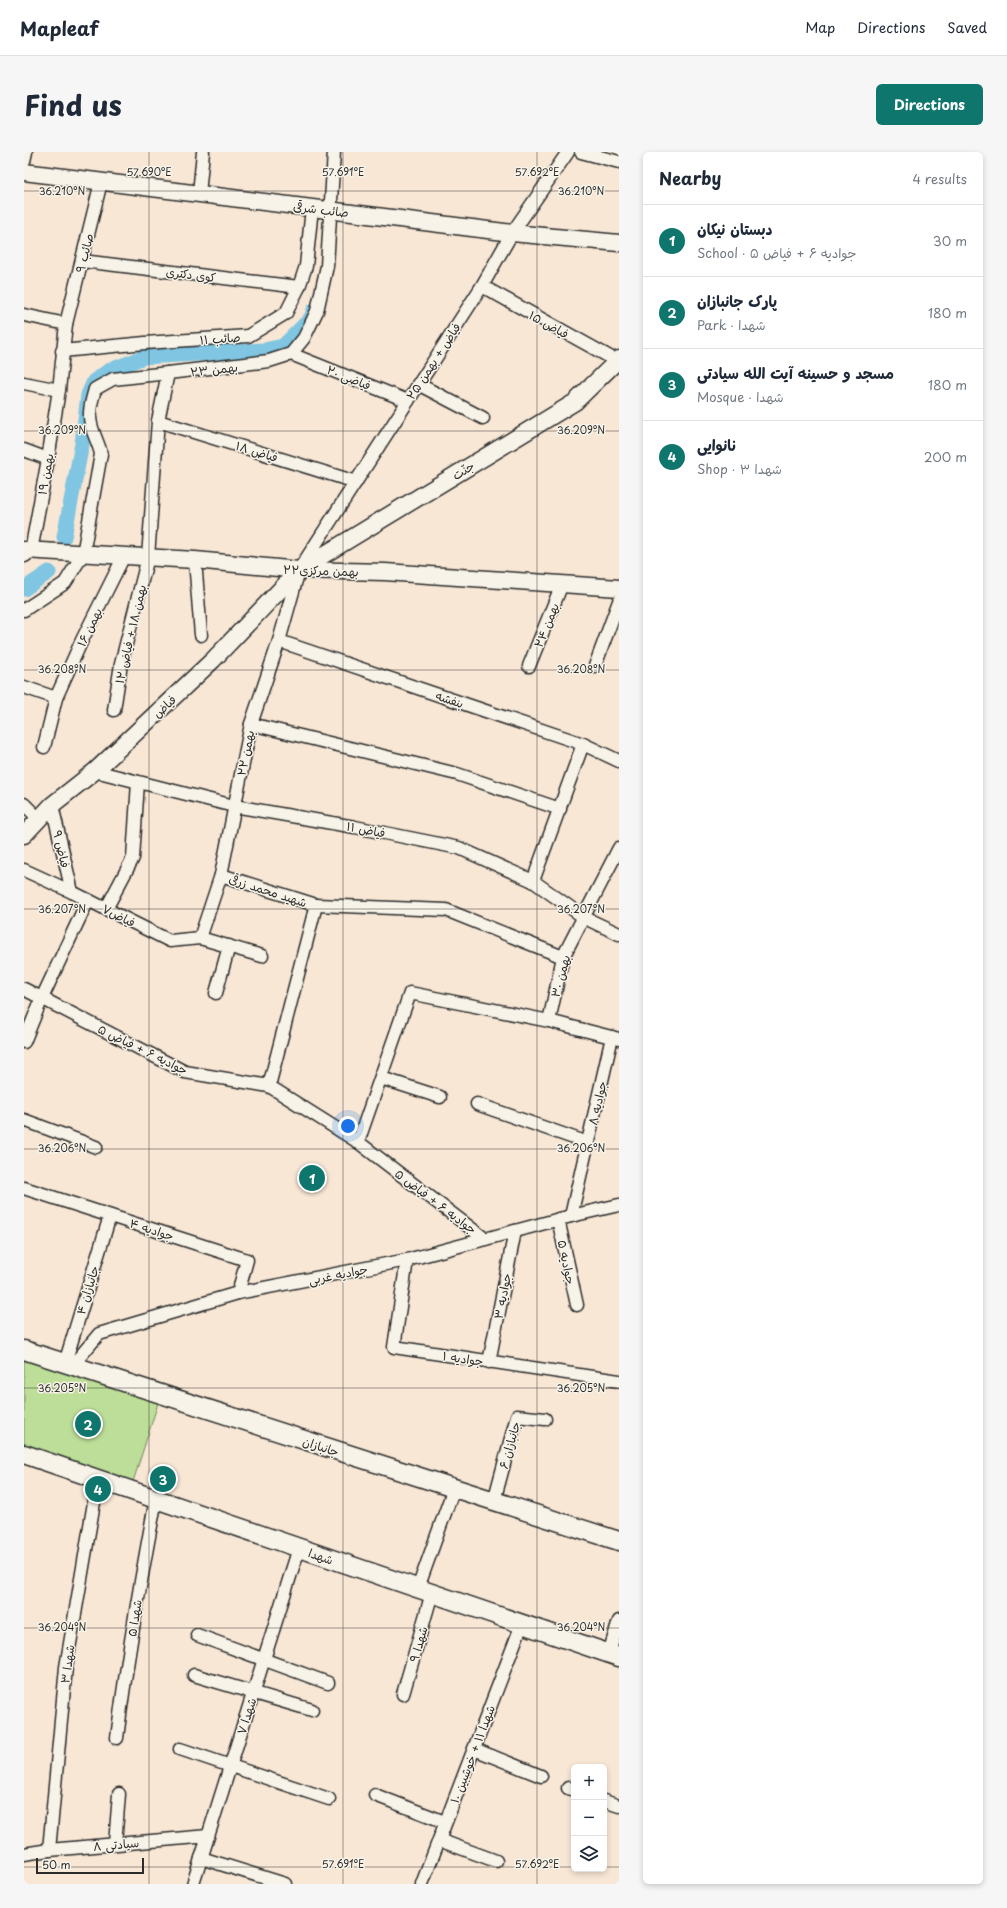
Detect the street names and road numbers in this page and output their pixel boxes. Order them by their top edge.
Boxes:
street label: صائب شرقی [292,197,350,221]
street label: صائب ۹ [70,232,98,274]
street label: کوی دکتری [165,262,217,286]
street label: فیاض ۱۵ [526,306,572,342]
street label: فیاض + بهمن ۲۵ [401,319,465,403]
street label: صائب ۱۱ [199,328,241,348]
street label: بهمن ۲۳ [189,358,239,380]
street label: فیاضی ۲۰ [324,360,374,394]
street label: فیاض ۱۸ [234,436,280,466]
street label: بهمن ۱۹ [33,452,57,496]
street label: جنّت [448,456,478,484]
street label: ۲۲بهمن مرکزی [283,560,359,580]
street label: بهمن ۱۸ + فیاض ۱۲ [110,583,150,685]
street label: بهمن ۲۴ [529,600,563,650]
street label: بهمن ۱۶ [72,604,106,650]
street label: بنفشه [434,686,466,712]
street label: فیاض [148,690,180,722]
street label: بهمن ۲۲ [232,729,258,777]
street label: فیاض ۱۱ [345,816,387,842]
street label: فیاض ۹ [49,828,75,870]
street label: شهید محمد زرقی [227,869,309,911]
street label: فیاض۷ [99,899,139,931]
street label: بهمن ۳۰ [546,953,574,999]
street label: جوادیه ۶ + فیاض ۵ [95,1019,191,1079]
street label: جوادیه ۸ [583,1079,611,1127]
street label: جوادیه ۶ + فیاض ۵ [391,1164,481,1238]
street label: جوادیه ۴ [128,1213,176,1245]
street label: جوادیه ۵ [554,1238,580,1286]
street label: جوادیه غربی [307,1259,369,1289]
street label: جانبازان ۴ [71,1263,103,1317]
street label: جوادیه ۳ [489,1272,515,1320]
street label: جوادیه ۱ [442,1346,484,1370]
street label: جانبازان ۶ [494,1419,524,1471]
street label: جانبازان [301,1432,341,1460]
street label: شهدا [306,1543,336,1569]
street label: شهدا ۵ [122,1598,146,1638]
street label: شهدا ۹ [404,1624,432,1664]
street label: شهدا ۳ [55,1643,79,1685]
street label: شهدا ۷ [232,1695,260,1737]
street label: شهدا ۱۱ + خوشبین ۱۰ [445,1702,499,1806]
street label: سیادتی ۸ [92,1833,140,1855]

